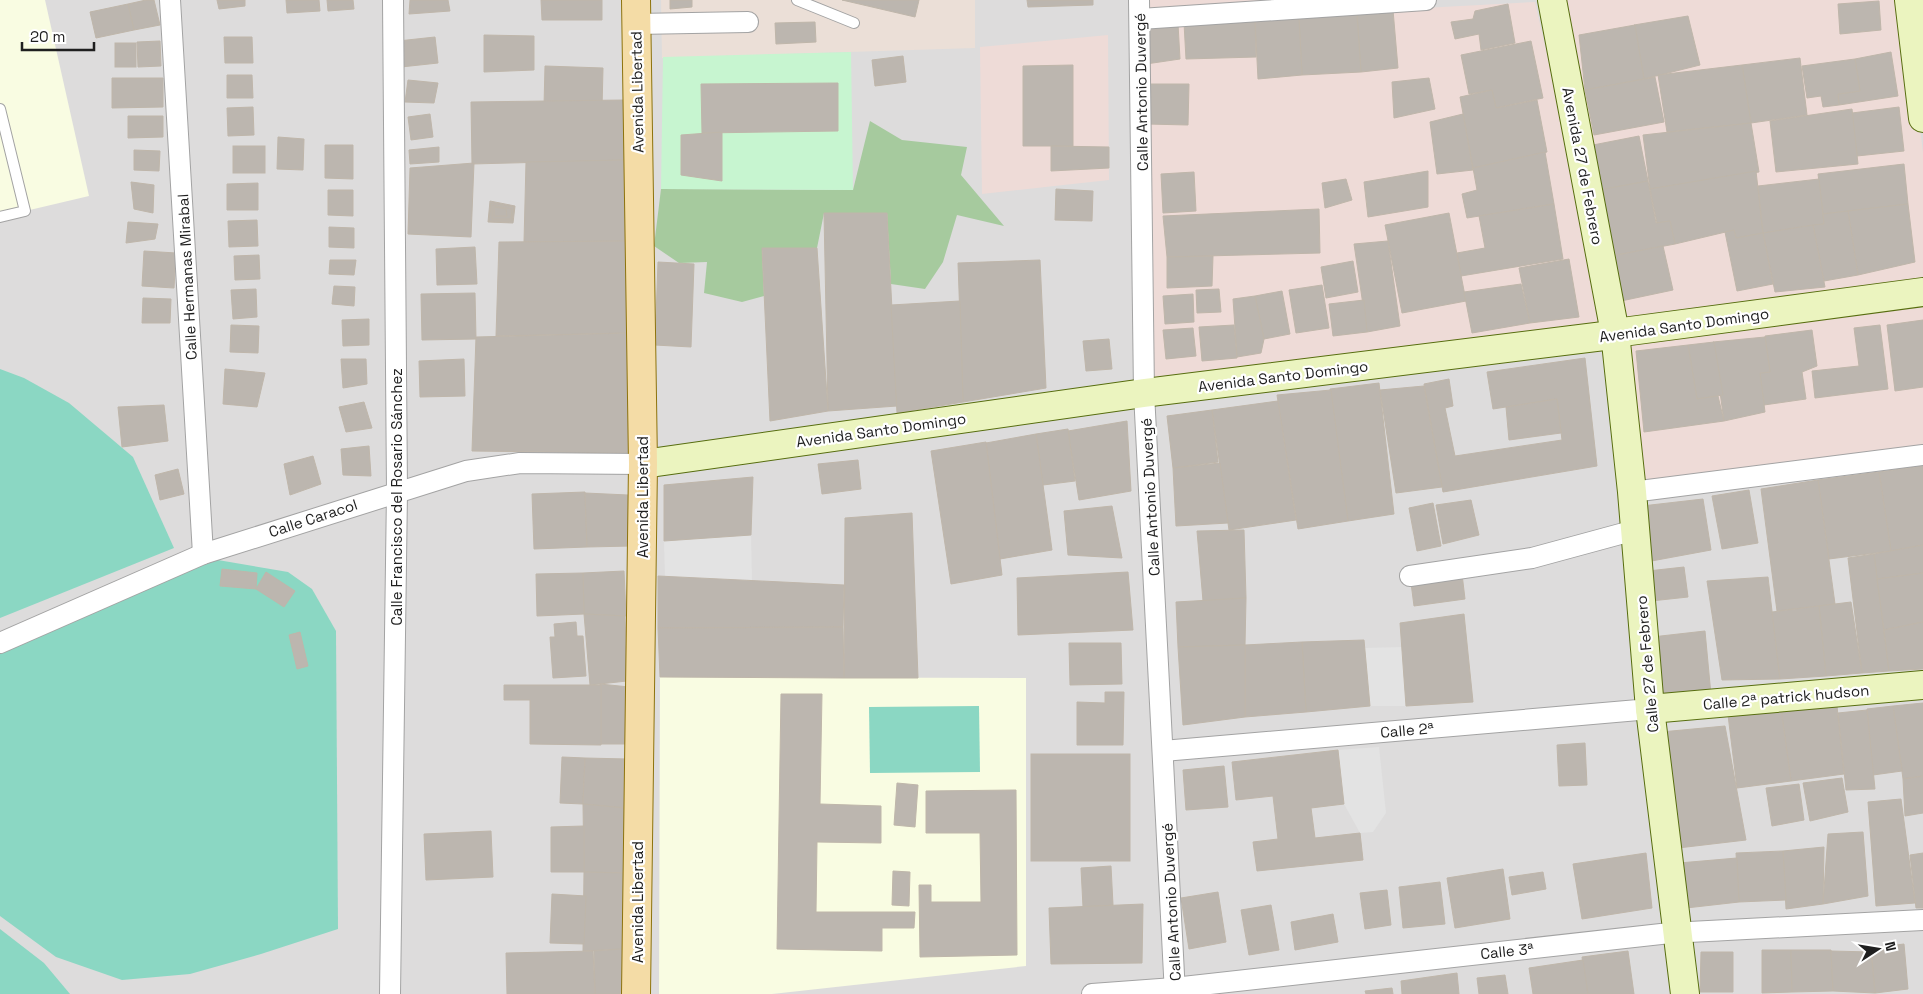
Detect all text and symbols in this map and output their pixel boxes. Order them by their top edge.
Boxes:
street label: Calle Antonio Duvergé [1130,13,1152,171]
scale bar [22,20,95,52]
text: 20 m [30,27,65,46]
street label: Avenida Libertad [626,31,648,153]
street label: Avenida 27 de Febrero [1558,86,1608,246]
street label: Calle Hermanas Mirabal [173,193,201,361]
street label: Avenida Santo Domingo [1598,304,1770,346]
street label: Avenida Santo Domingo [1197,356,1369,396]
street label: Calle Francisco del Rosario Sánchez [387,368,406,626]
street label: Avenida Santo Domingo [795,409,967,451]
street label: Calle Antonio Duvergé [1136,417,1164,576]
street label: Avenida Libertad [633,436,652,558]
street label: Calle Caracol [266,495,360,541]
street label: Calle 27 de Febrero [1632,595,1662,733]
street label: Calle 2ª patrick hudson [1702,680,1870,714]
street label: Calle 2ª [1379,718,1435,742]
street label: Calle Antonio Duvergé [1157,822,1185,981]
street label: Avenida Libertad [628,841,647,963]
north arrow [1853,924,1903,974]
street label: Calle 3ª [1479,939,1535,963]
text: N [1881,940,1900,953]

